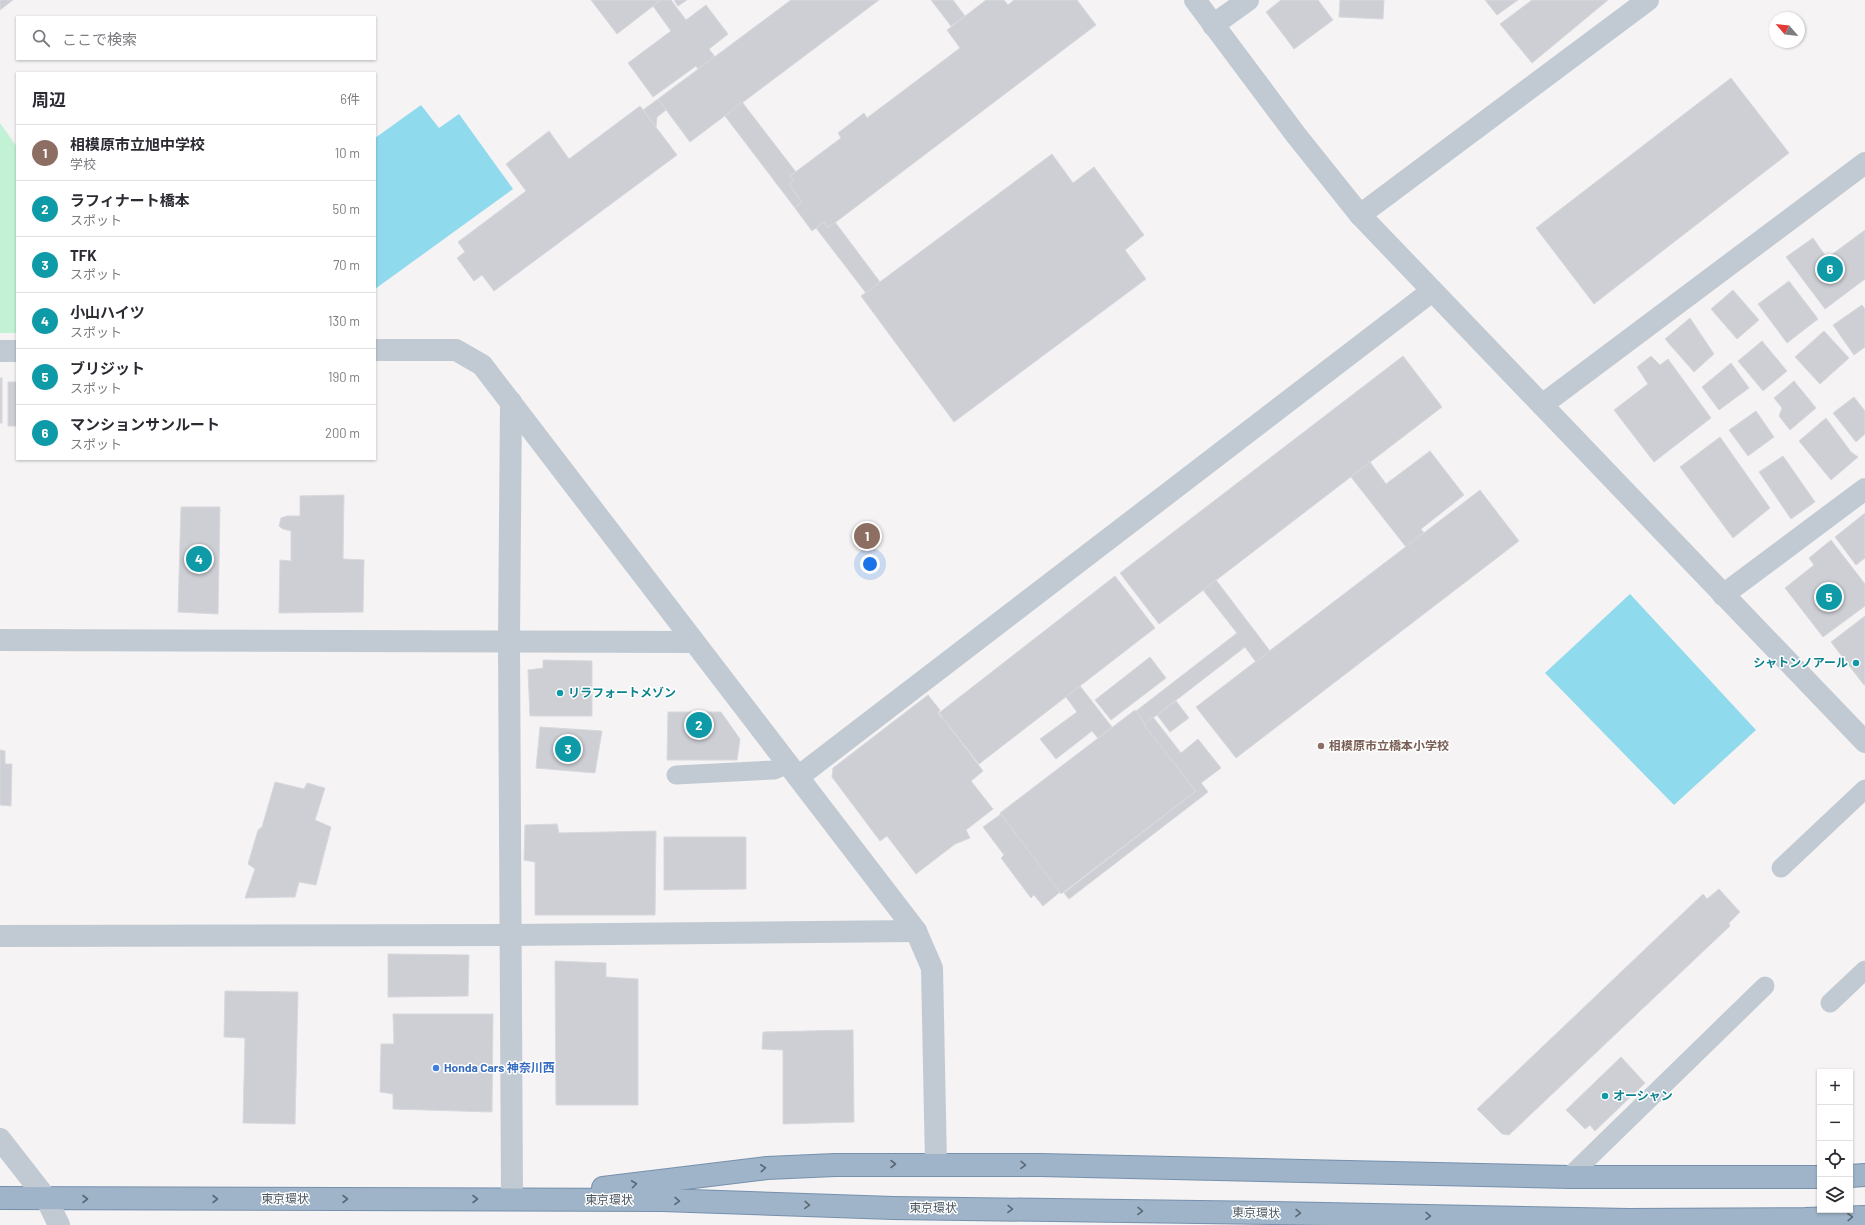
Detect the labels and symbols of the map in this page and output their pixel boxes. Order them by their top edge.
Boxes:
north arrow [1769,12,1805,48]
pin: 6 [1817,254,1843,284]
pin: 1 [854,521,880,551]
pin: 4 [186,544,212,574]
your location [860,554,880,574]
pin: 5 [1816,582,1842,612]
place label: シャトンノアール [1753,655,1848,669]
marker: シャトンノアール [1851,658,1861,668]
place label: リラフォートメゾン [568,685,676,699]
marker: リラフォートメゾン [555,688,565,698]
pin: 2 [686,710,712,740]
pin: 3 [555,734,581,764]
place label: 相模原市立橋本小学校 [1329,738,1449,752]
marker: 相模原市立橋本小学校 [1316,741,1326,751]
place label: Honda Cars 神奈川西 [444,1060,555,1074]
marker: Honda Cars 神奈川西 [431,1063,441,1073]
place label: オーシャン [1613,1088,1673,1102]
marker: オーシャン [1600,1091,1610,1101]
one-way arrow [890,1160,896,1168]
one-way arrow [1020,1161,1026,1169]
one-way arrow [760,1164,766,1173]
one-way arrow [631,1180,637,1189]
street label: 東京環状 [261,1191,309,1205]
street label: 東京環状 [585,1192,633,1206]
one-way arrow [82,1194,88,1203]
one-way arrow [212,1195,218,1203]
one-way arrow [342,1195,348,1203]
one-way arrow [472,1195,478,1203]
one-way arrow [674,1196,680,1205]
street label: 東京環状 [909,1200,957,1214]
one-way arrow [804,1201,810,1209]
one-way arrow [1007,1205,1013,1213]
street label: 東京環状 [1232,1205,1280,1219]
one-way arrow [1137,1207,1143,1215]
one-way arrow [1295,1209,1301,1217]
one-way arrow [1425,1212,1431,1220]
one-way arrow [1847,1213,1853,1222]

